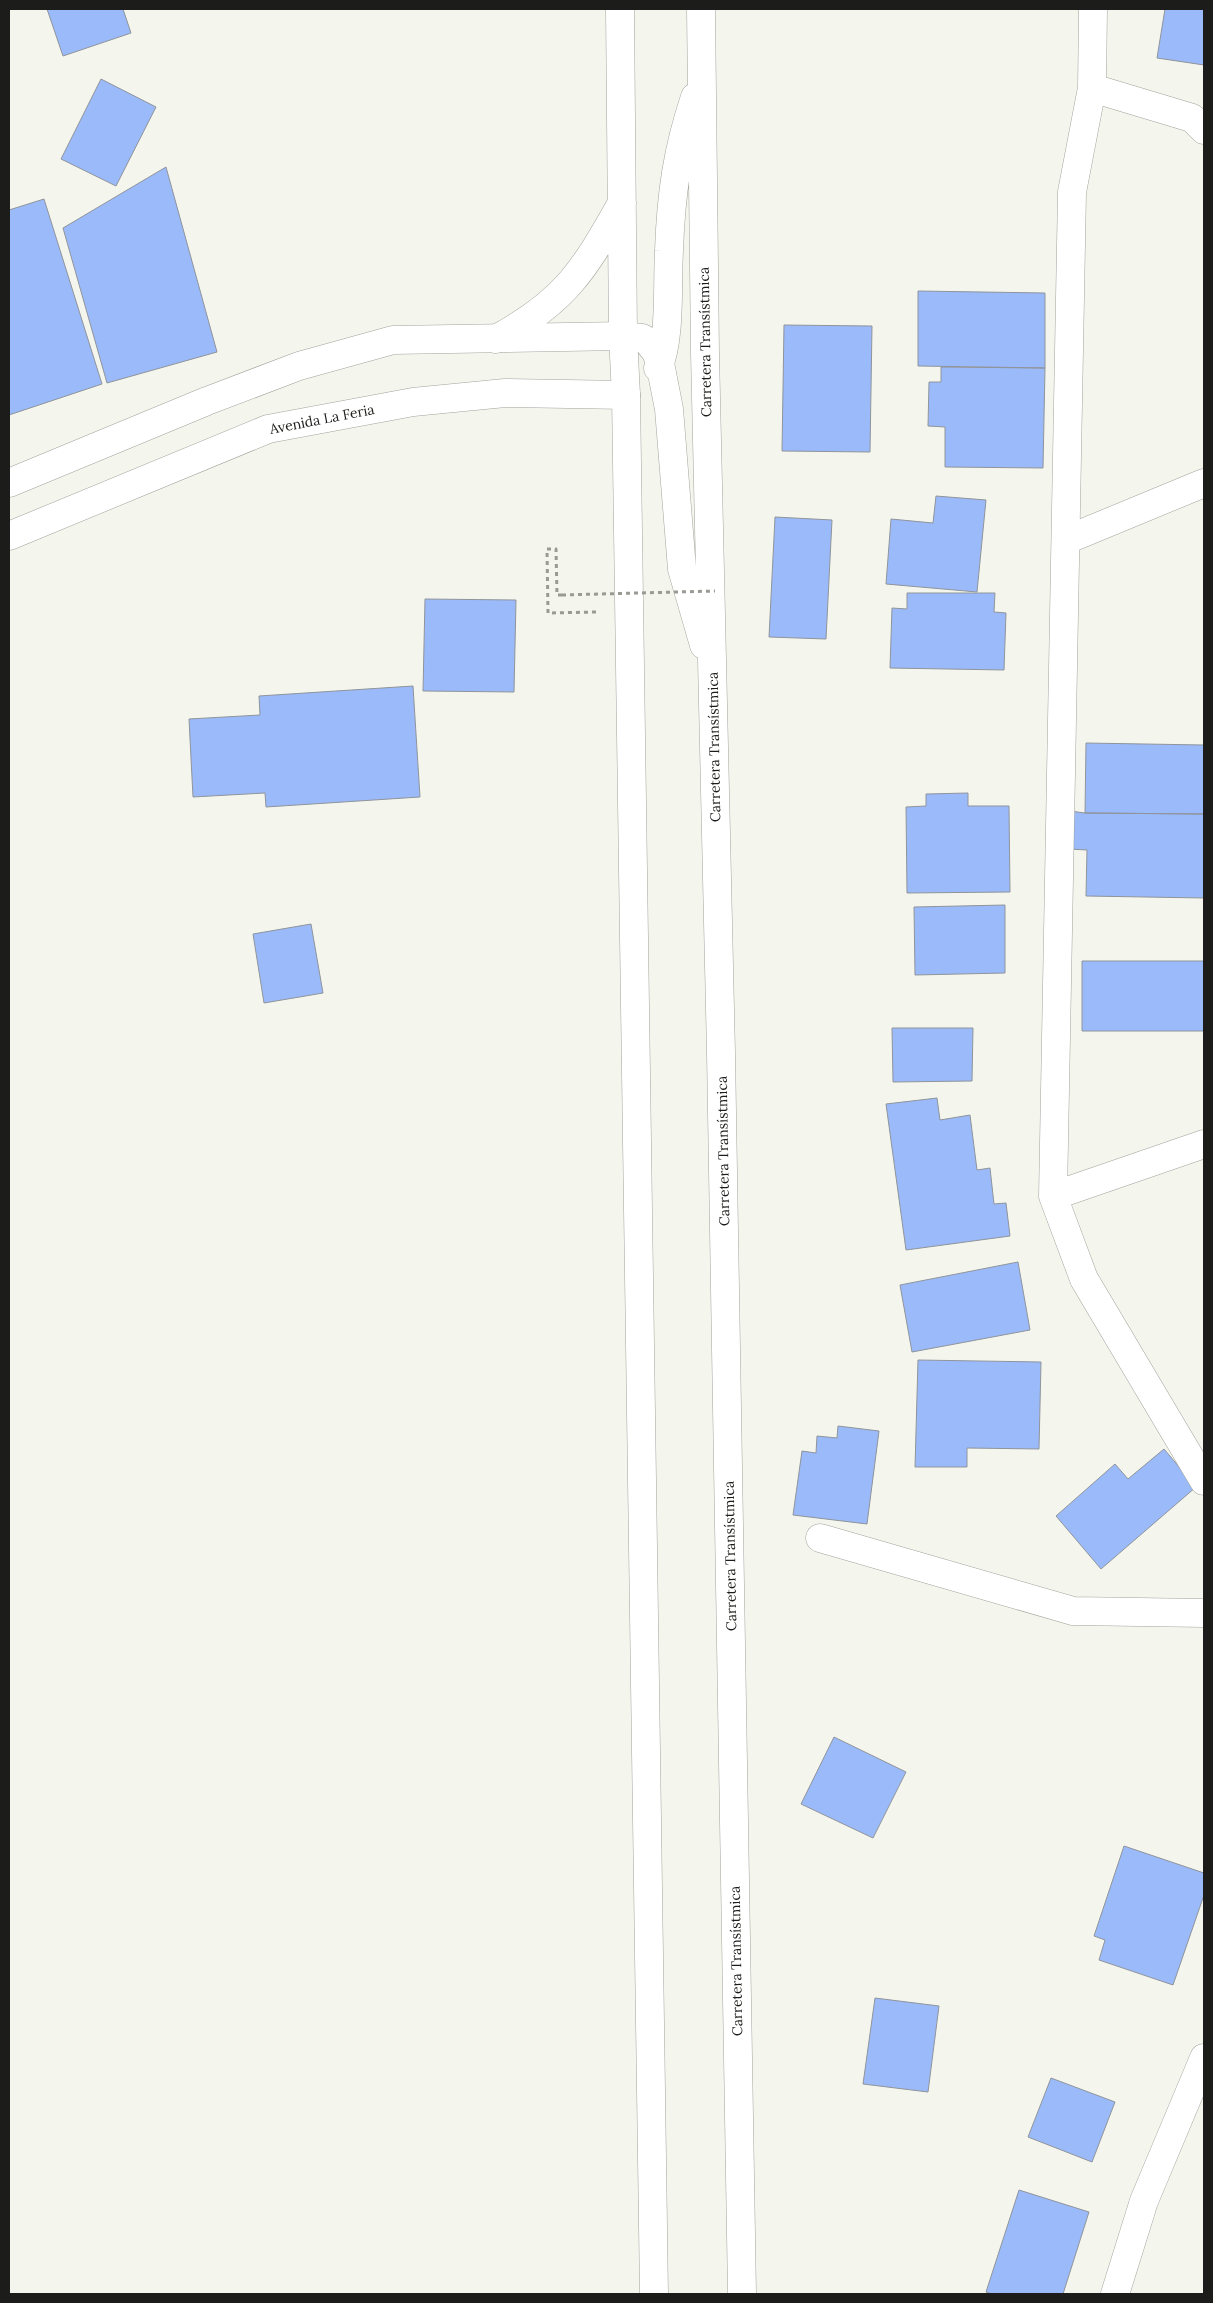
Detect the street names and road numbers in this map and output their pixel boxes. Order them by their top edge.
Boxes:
street label: Carretera Transístmica [695,267,715,417]
street label: Avenida La Feria [267,400,376,438]
street label: Carretera Transístmica [704,672,724,822]
street label: Carretera Transístmica [713,1076,733,1226]
street label: Carretera Transístmica [720,1481,740,1631]
street label: Carretera Transístmica [726,1886,746,2036]

